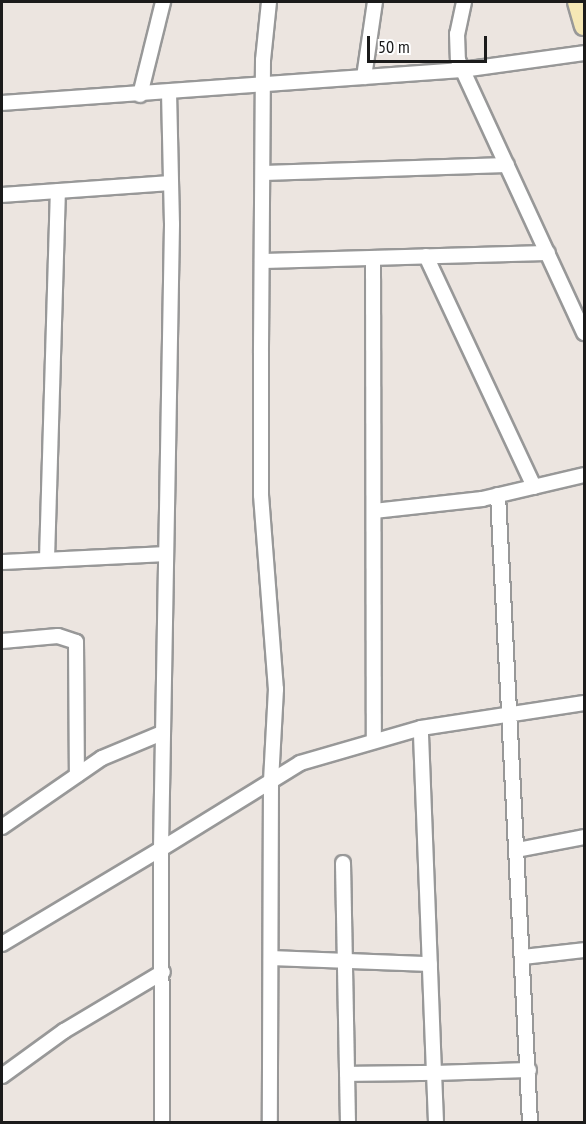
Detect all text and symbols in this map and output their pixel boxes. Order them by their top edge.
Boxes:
scale bar [370,24,490,62]
text: 50 m [378,35,410,58]

